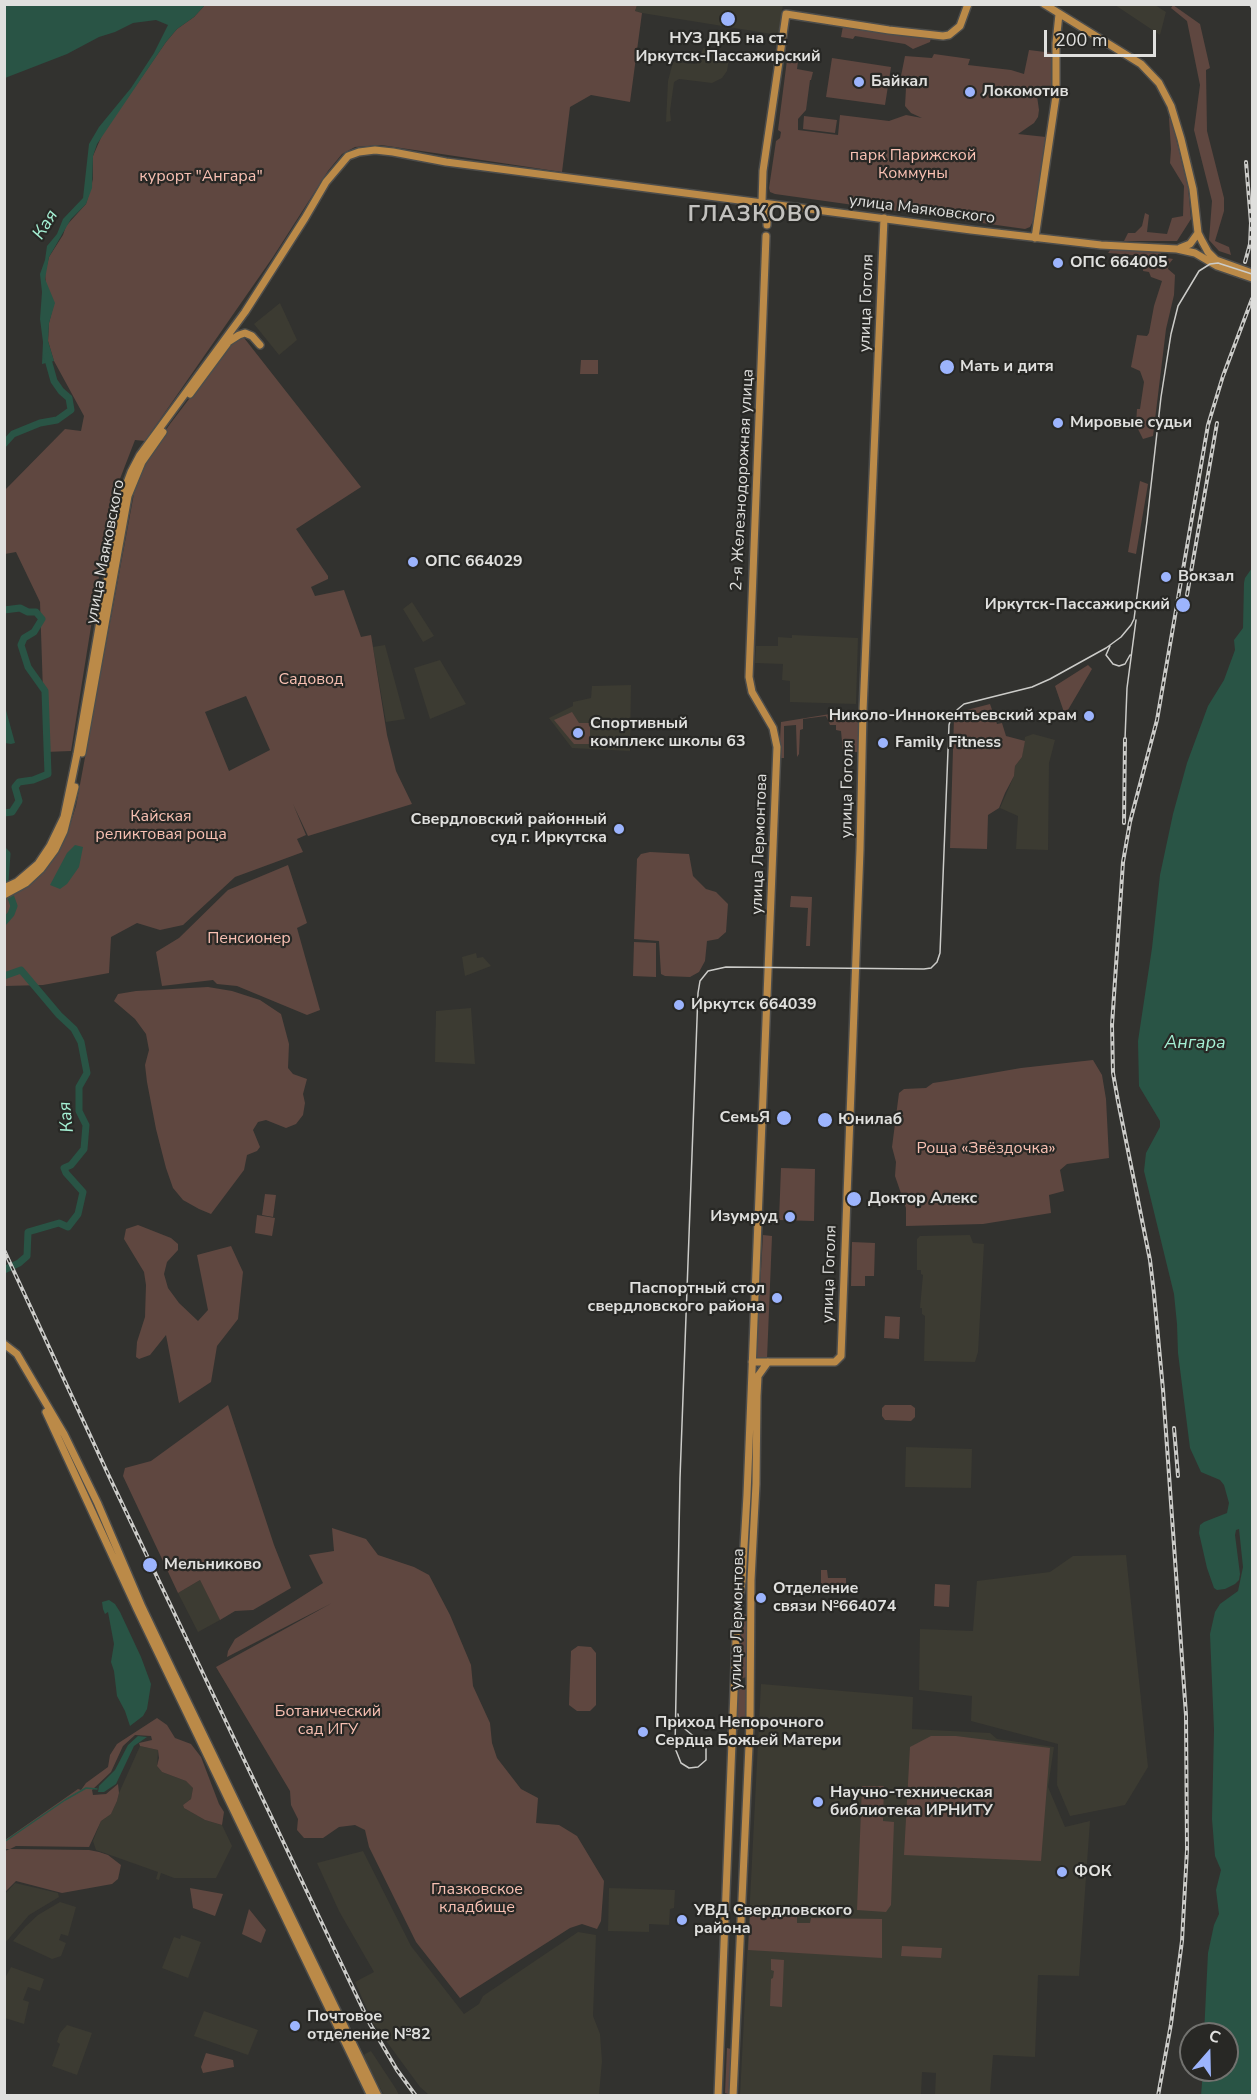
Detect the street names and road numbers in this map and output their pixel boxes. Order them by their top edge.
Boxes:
street label: улица Маяковского [848,192,996,228]
street label: улица Гоголя [856,254,878,352]
street label: 2-я Железнодорожная улица [728,368,758,592]
street label: улица Маяковского [83,478,129,626]
street label: улица Гоголя [838,740,858,838]
street label: улица Лермонтова [748,773,772,915]
street label: улица Гоголя [819,1225,841,1323]
street label: улица Лермонтова [727,1548,749,1690]

